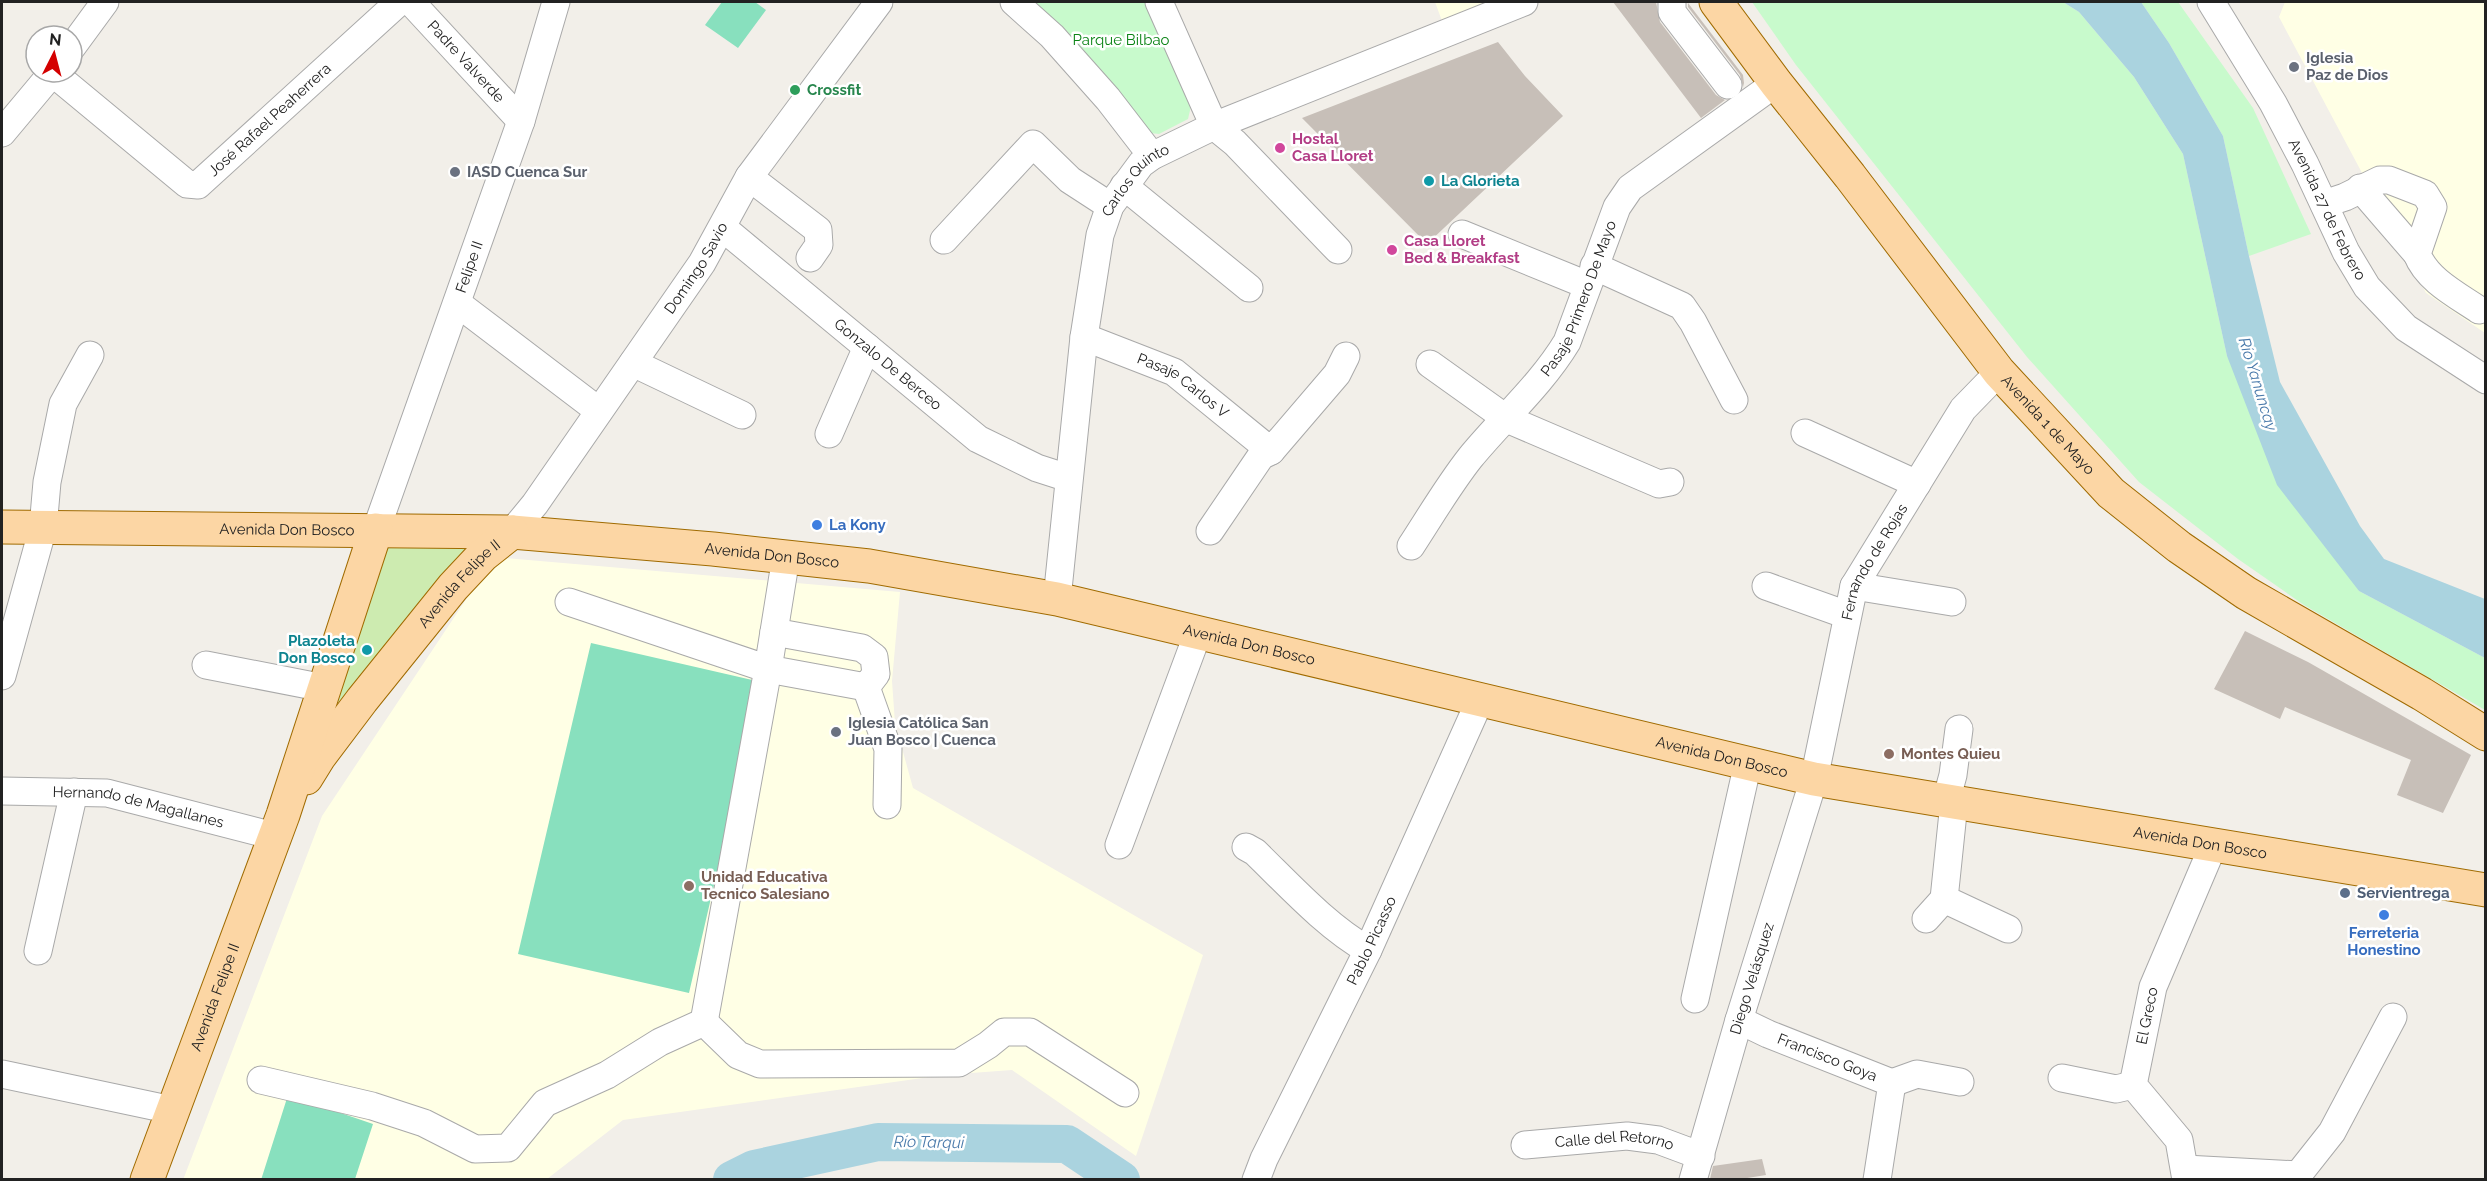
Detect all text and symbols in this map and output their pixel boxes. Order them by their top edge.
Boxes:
street label: Padre Valverde [424,17,508,106]
north arrow [24,24,84,84]
text: N [48,29,63,50]
park label: Parque Bilbao [1073,31,1170,49]
place label: Iglesia Paz de Dios [2306,49,2388,84]
street label: José Rafael Peaherrera [205,59,335,180]
marker: Iglesia Paz de Dios [2287,60,2301,74]
place label: Crossfit [807,81,861,99]
marker: Crossfit [788,83,802,97]
place label: Hostal Casa Lloret [1292,130,1374,165]
street label: Avenida 27 de Febrero [2284,136,2370,284]
street label: Carlos Quinto [1098,140,1172,219]
marker: Hostal Casa Lloret [1273,141,1287,155]
place label: IASD Cuenca Sur [467,163,587,181]
marker: IASD Cuenca Sur [448,165,462,179]
place label: La Glorieta [1441,172,1520,190]
marker: La Glorieta [1422,174,1436,188]
street label: Pasaje Primero De Mayo [1537,218,1620,380]
street label: Domingo Savio [661,219,731,317]
place label: Casa Lloret Bed & Breakfast [1404,232,1520,267]
street label: Felipe II [452,239,487,295]
marker: Casa Lloret Bed & Breakfast [1385,243,1399,257]
street label: Gonzalo De Berceo [831,315,945,414]
water label: Río Yanuncay [2235,335,2282,434]
street label: Pasaje Carlos V [1135,350,1232,422]
street label: Avenida 1 de Mayo [1997,371,2099,479]
street label: Fernando de Rojas [1838,501,1911,622]
place label: La Kony [829,516,887,534]
marker: La Kony [810,518,824,532]
street label: Avenida Don Bosco [219,520,355,539]
street label: Avenida Felipe II [415,536,504,632]
street label: Avenida Don Bosco [704,539,840,572]
street label: Avenida Don Bosco [1181,620,1317,669]
place label: Plazoleta Don Bosco [278,632,355,667]
marker: Plazoleta Don Bosco [360,643,374,657]
place label: Iglesia Católica San Juan Bosco | Cuenca [848,714,996,749]
marker: Iglesia Católica San Juan Bosco | Cuenca [829,725,843,739]
street label: Avenida Don Bosco [1654,733,1790,782]
place label: Montes Quieu [1901,745,2000,763]
marker: Montes Quieu [1882,747,1896,761]
street label: Hernando de Magallanes [52,783,226,832]
street label: Avenida Don Bosco [2132,823,2268,863]
place label: Unidad Educativa Tecnico Salesiano [701,868,830,903]
marker: Unidad Educativa Tecnico Salesiano [682,879,696,893]
place label: Servientrega [2357,884,2450,902]
marker: Servientrega [2338,886,2352,900]
street label: Pablo Picasso [1343,893,1400,988]
marker: Ferreteria Honestino [2377,908,2391,922]
street label: Diego Velásquez [1726,920,1778,1036]
place label: Ferreteria Honestino [2347,924,2421,959]
street label: Avenida Felipe II [187,941,243,1054]
street label: El Greco [2132,985,2162,1046]
street label: Francisco Goya [1775,1030,1880,1085]
street label: Calle del Retorno [1554,1127,1677,1154]
water label: Río Tarqui [894,1132,965,1152]

